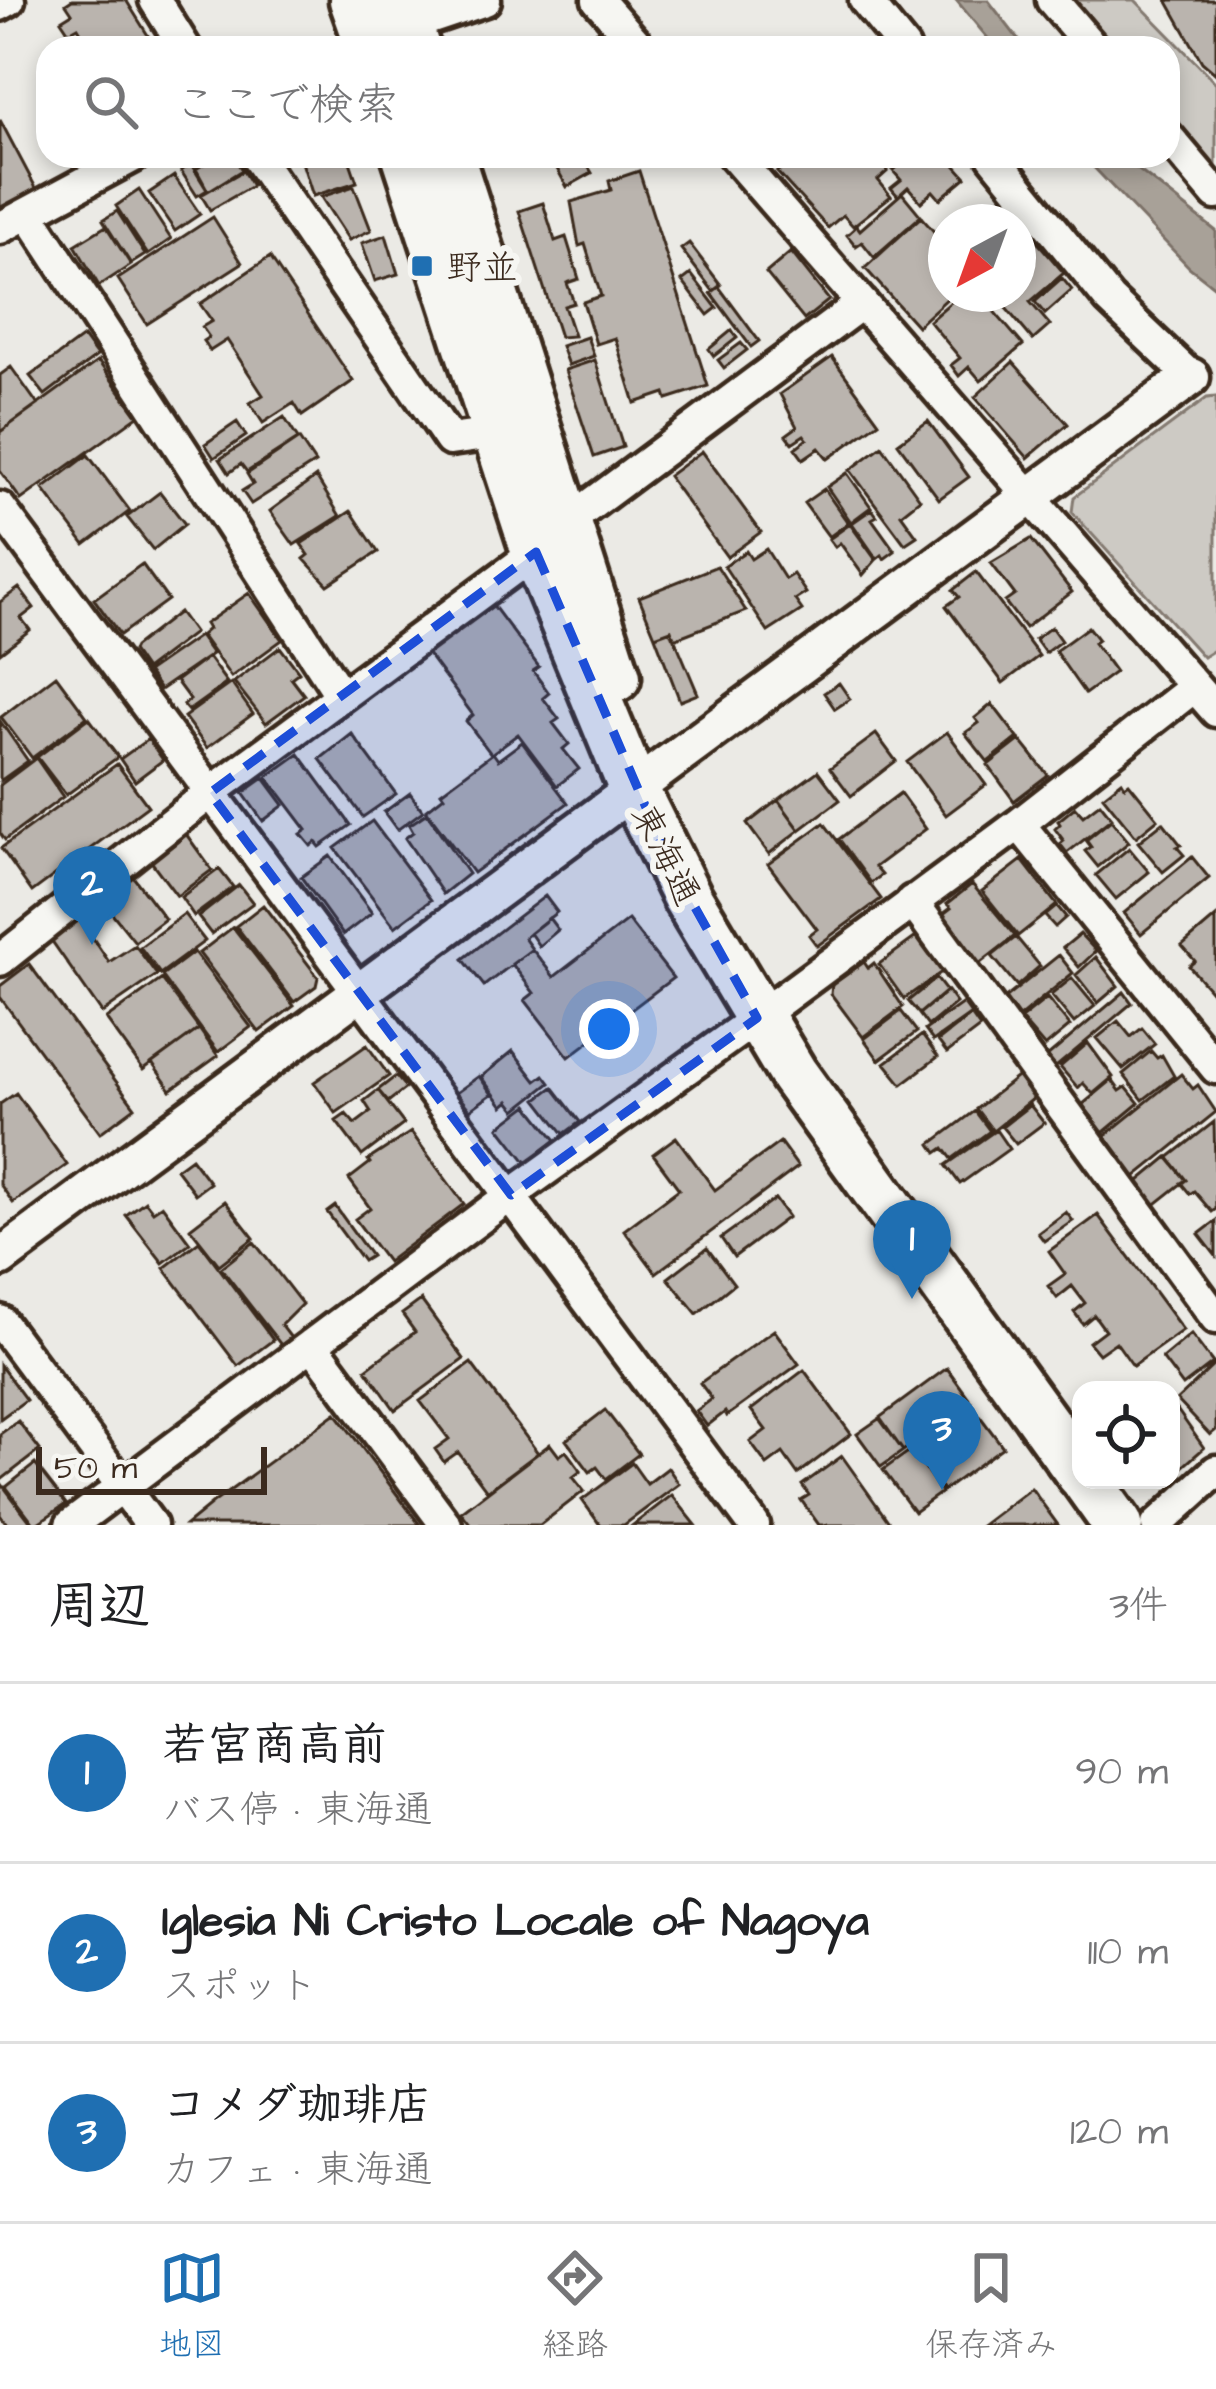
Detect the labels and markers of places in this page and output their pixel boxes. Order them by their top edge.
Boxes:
place label: 野並 [446,243,518,294]
marker: 野並 [409,253,435,279]
pin: 2 [53,846,131,945]
pin: 1 [873,1200,951,1299]
pin: 3 [903,1391,981,1490]

